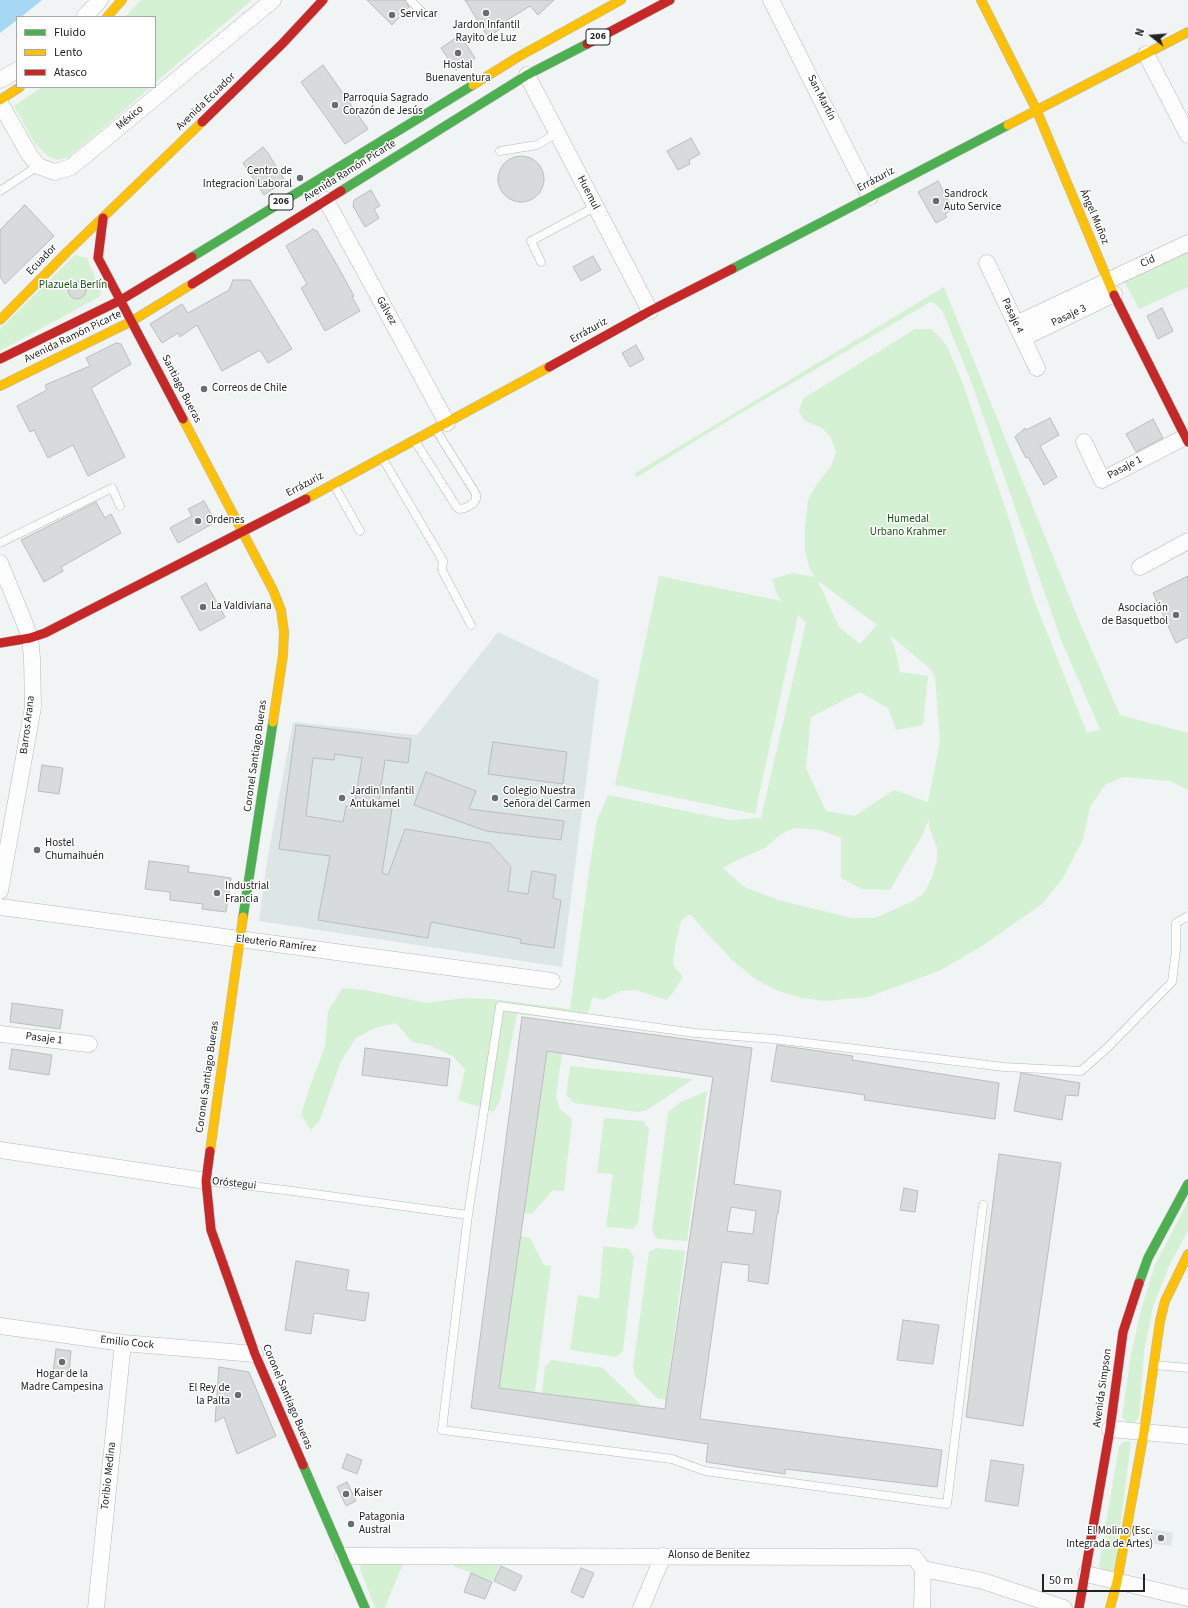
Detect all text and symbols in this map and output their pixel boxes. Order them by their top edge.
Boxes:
place label: Servicar [400,8,438,22]
marker: Jardon Infantil Rayito de Luz [481,8,491,18]
marker: Servicar [387,10,397,20]
legend [16,16,156,88]
north arrow [1132,16,1172,56]
place label: Jardon Infantil Rayito de Luz [452,19,520,45]
text: Fluido [54,24,86,41]
text: N [1132,27,1148,38]
road number: 206 [586,29,610,45]
text: Lento [54,44,83,61]
marker: Hostal Buenaventura [453,48,463,58]
place label: Hostal Buenaventura [426,59,490,85]
text: Atasco [54,64,87,81]
street label: Avenida Ecuador [174,70,238,134]
street label: San Martín [804,73,838,123]
place label: Parroquia Sagrado Corazón de Jesús [343,92,428,118]
marker: Parroquia Sagrado Corazón de Jesús [330,100,340,110]
street label: México [114,103,146,133]
street label: Avenida Ramón Picarte [301,137,399,205]
place label: Centro de Integracion Laboral [203,165,292,191]
street label: Errázuriz [855,165,897,195]
marker: Centro de Integracion Laboral [295,173,305,183]
street label: Huemul [574,174,602,212]
place label: Sandrock Auto Service [944,188,1001,214]
street label: Ángel Muñoz [1077,188,1111,246]
road number: 206 [269,194,293,210]
marker: Sandrock Auto Service [931,196,941,206]
street label: Ecuador [24,242,60,278]
street label: Cid [1138,253,1158,271]
park label: Plazuela Berlín [39,279,107,293]
street label: Gálvez [373,295,399,327]
street label: Pasaje 4 [998,296,1026,336]
street label: Pasaje 3 [1049,302,1089,330]
street label: Avenida Ramón Picarte [22,308,124,366]
street label: Errázuriz [568,315,610,347]
street label: Santiago Bueras [158,353,204,425]
place label: Correos de Chile [212,382,287,396]
marker: Correos de Chile [199,384,209,394]
street label: Pasaje 1 [1105,453,1145,483]
street label: Errázuriz [284,470,326,500]
park label: Humedal Urbano Krahmer [870,513,946,539]
place label: Ordenes [206,514,245,528]
marker: Ordenes [193,516,203,526]
place label: La Valdiviana [211,600,272,614]
marker: La Valdiviana [198,602,208,612]
place label: Asociación de Basquetbol [1102,602,1168,628]
marker: Asociación de Basquetbol [1171,610,1181,620]
street label: Barros Arana [18,695,38,755]
street label: Coronel Santiago Bueras [242,699,270,813]
place label: Jardin Infantil Antukamel [350,785,414,811]
place label: Colegio Nuestra Señora del Carmen [503,785,590,811]
marker: Jardin Infantil Antukamel [337,793,347,803]
marker: Colegio Nuestra Señora del Carmen [490,793,500,803]
place label: Hostel Chumaihuén [45,837,104,863]
marker: Hostel Chumaihuén [32,845,42,855]
place label: Industrial Francia [225,880,269,906]
marker: Industrial Francia [212,888,222,898]
street label: Eleuterio Ramírez [235,933,317,955]
street label: Coronel Santiago Bueras [194,1020,222,1134]
street label: Pasaje 1 [25,1030,63,1048]
street label: Oróstegui [211,1175,257,1193]
street label: Emilio Cock [99,1334,155,1352]
street label: Coronel Santiago Bueras [259,1342,315,1452]
street label: Avenida Simpson [1091,1348,1115,1428]
marker: Hogar de la Madre Campesina [57,1357,67,1367]
place label: Hogar de la Madre Campesina [21,1368,103,1394]
place label: El Rey de la Palta [189,1382,230,1408]
marker: El Rey de la Palta [233,1390,243,1400]
street label: Toribio Medina [99,1441,119,1511]
place label: Kaiser [354,1487,383,1501]
marker: Kaiser [341,1489,351,1499]
place label: Patagonia Austral [359,1511,405,1537]
marker: Patagonia Austral [346,1519,356,1529]
place label: El Molino (Esc. Integrada de Artes) [1066,1525,1153,1551]
marker: El Molino (Esc. Integrada de Artes) [1156,1533,1166,1543]
street label: Alonso de Benitez [668,1549,750,1563]
scale bar [1044,1566,1147,1592]
text: 50 m [1049,1572,1073,1589]

